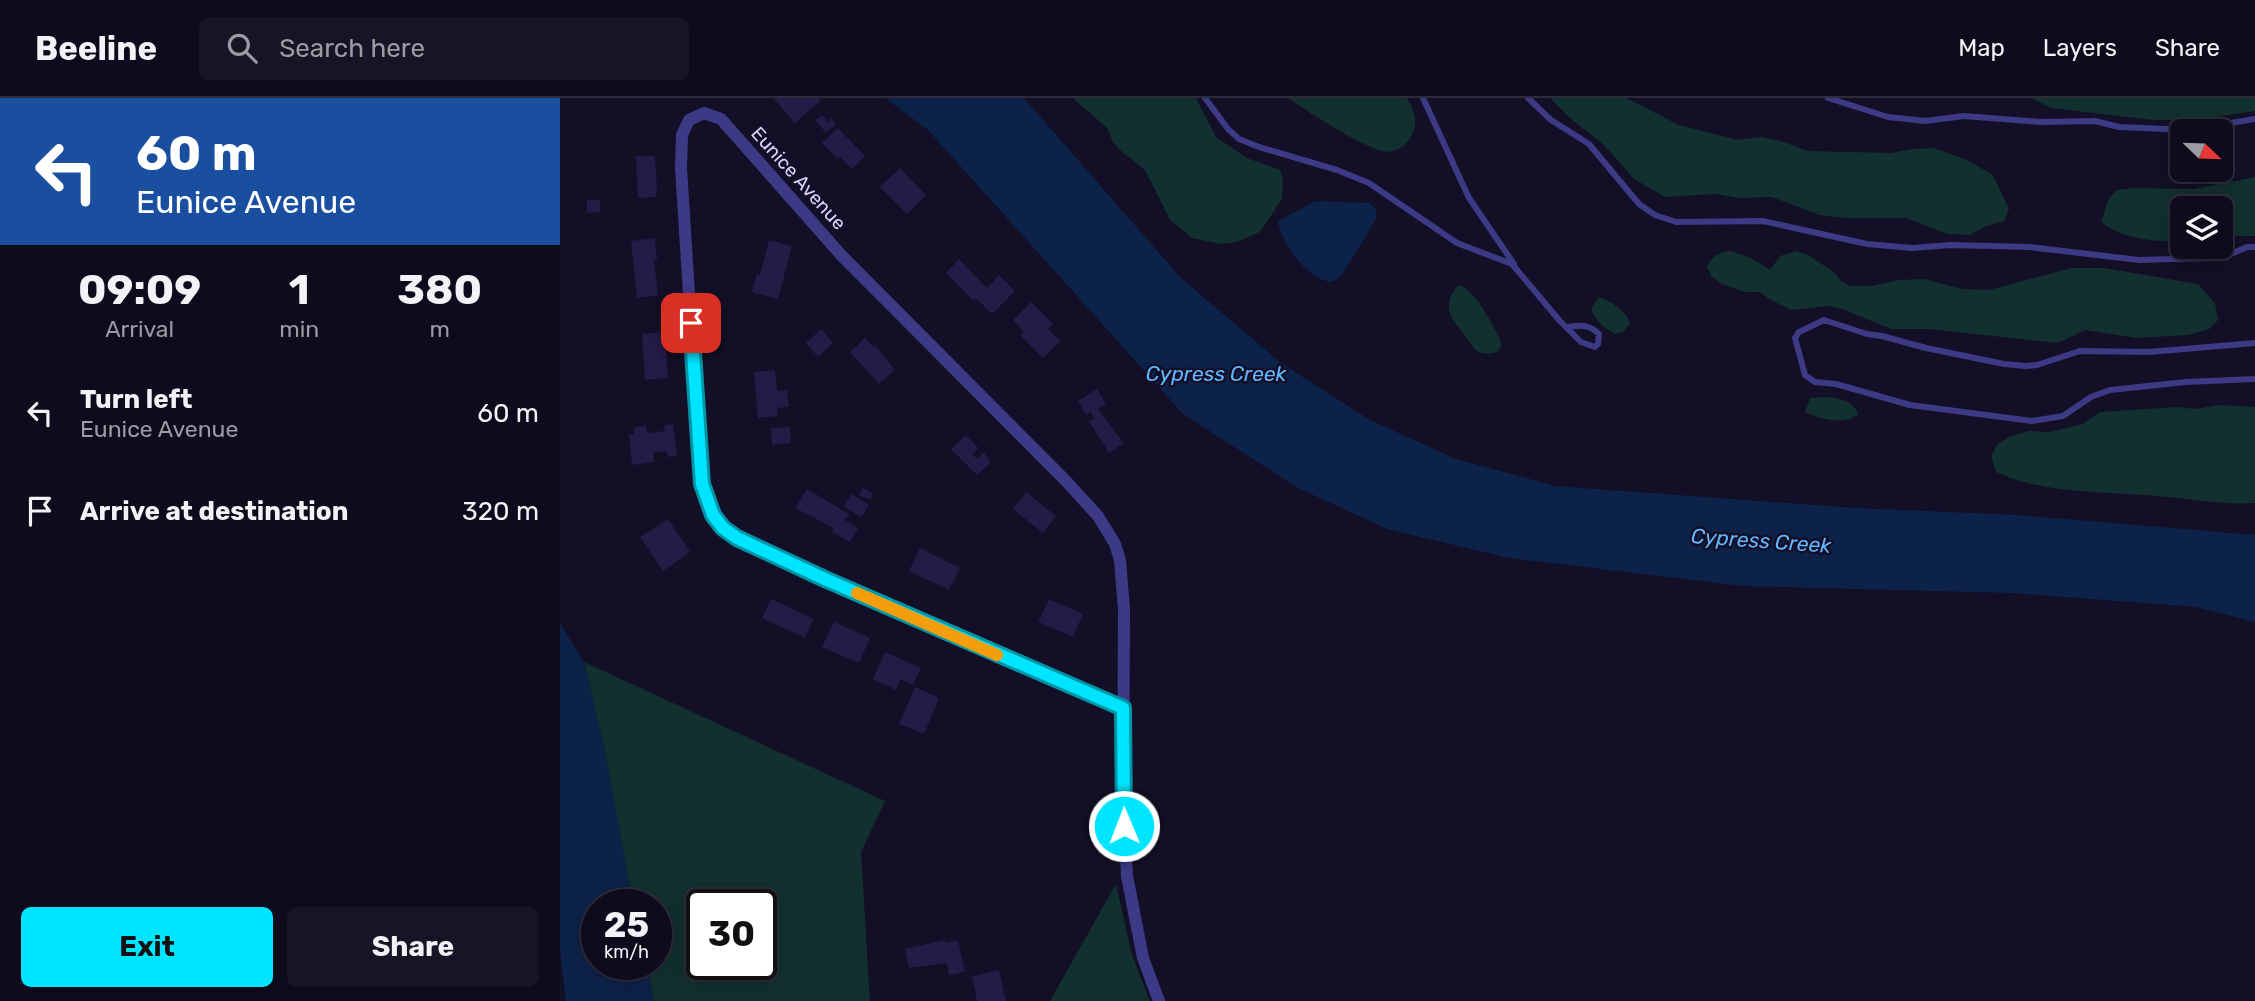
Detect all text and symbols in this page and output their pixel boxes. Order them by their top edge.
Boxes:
search box [199,17,689,80]
text: Beeline [35,29,157,68]
icon: search [223,29,261,67]
text: Search here [279,33,425,64]
text: Map [1958,34,2005,62]
text: Layers [2043,34,2117,62]
text: Share [2155,34,2220,62]
north arrow [2170,119,2233,182]
map controls [2170,119,2233,259]
street label: Eunice Avenue [746,122,851,235]
text: 60 m [136,124,257,182]
icon: left [21,126,112,217]
text: Eunice Avenue [136,183,356,221]
button: layers [2170,196,2233,259]
text: 09:09 [78,265,201,315]
text: 1 [289,265,310,315]
text: 380 [397,265,482,315]
pin [661,293,721,353]
icon: arrive [672,304,710,342]
text: Arrival [105,315,174,343]
text: min [279,315,319,343]
text: m [429,315,450,343]
water label: Cypress Creek [1146,361,1287,386]
text: Turn left [80,384,192,415]
icon: left [21,394,59,432]
text: 60 m [477,398,539,429]
text: Eunice Avenue [80,415,238,443]
icon: arrive [21,492,59,530]
text: Arrive at destination [80,496,348,527]
text: 320 m [462,496,539,527]
water label: Cypress Creek [1690,523,1833,558]
position arrow [1087,789,1161,863]
speed limit sign: 30 [686,889,777,980]
text: 25 [604,904,649,946]
button: Exit [21,907,273,987]
button: Share [287,907,539,987]
text: km/h [604,941,649,963]

